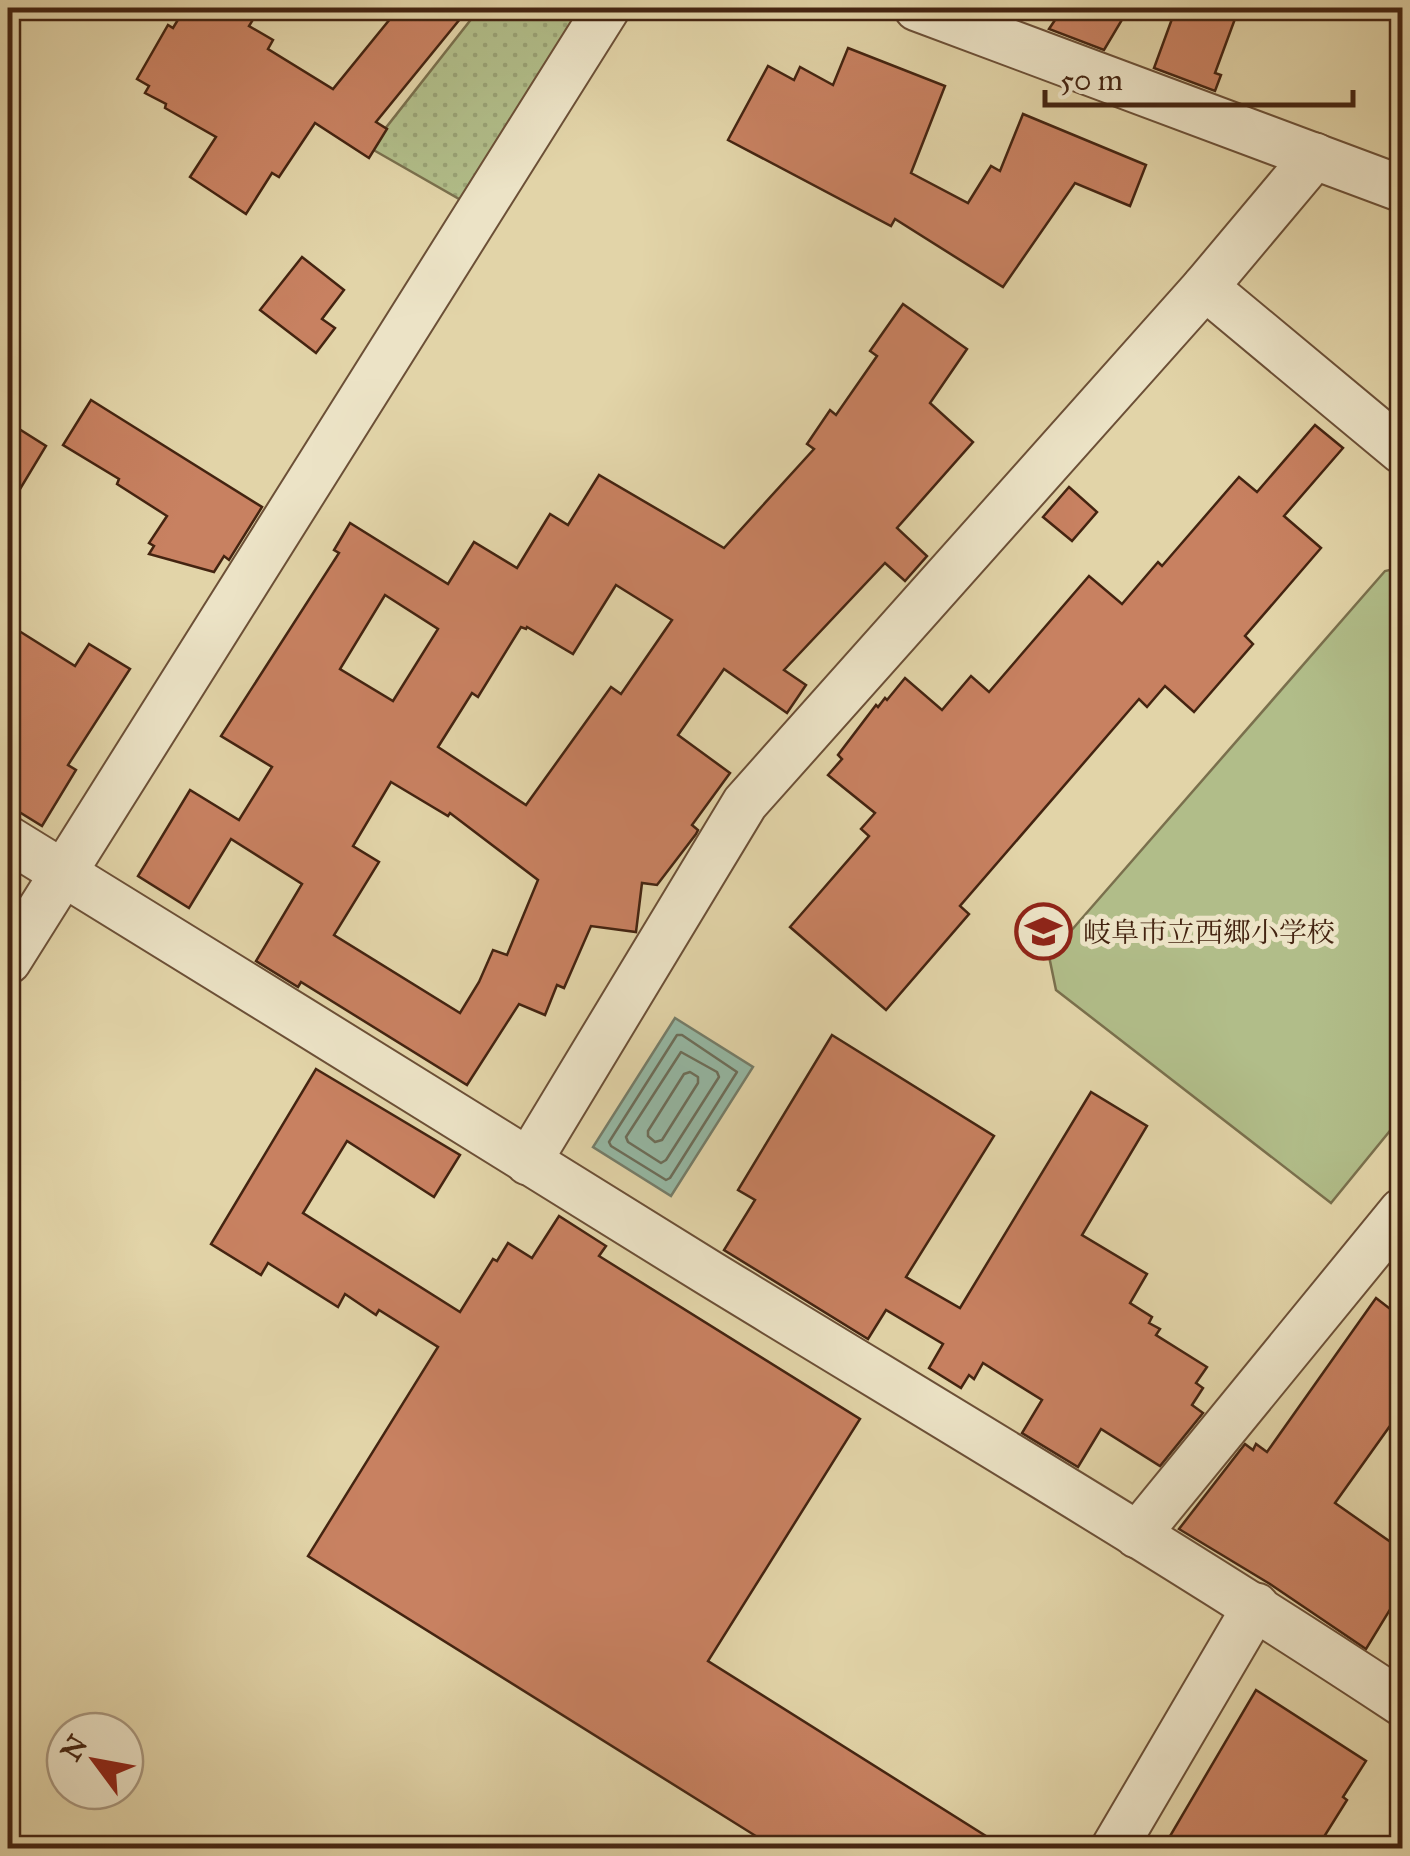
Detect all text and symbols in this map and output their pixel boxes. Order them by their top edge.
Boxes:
scale bar [1045,45,1352,107]
text: 50 m [1060,62,1123,98]
school or university icon: 岐阜市立西郷小学校 [1014,902,1074,962]
place label: 岐阜市立西郷小学校 [1083,915,1335,950]
north arrow [45,1711,145,1811]
text: N [53,1728,95,1767]

